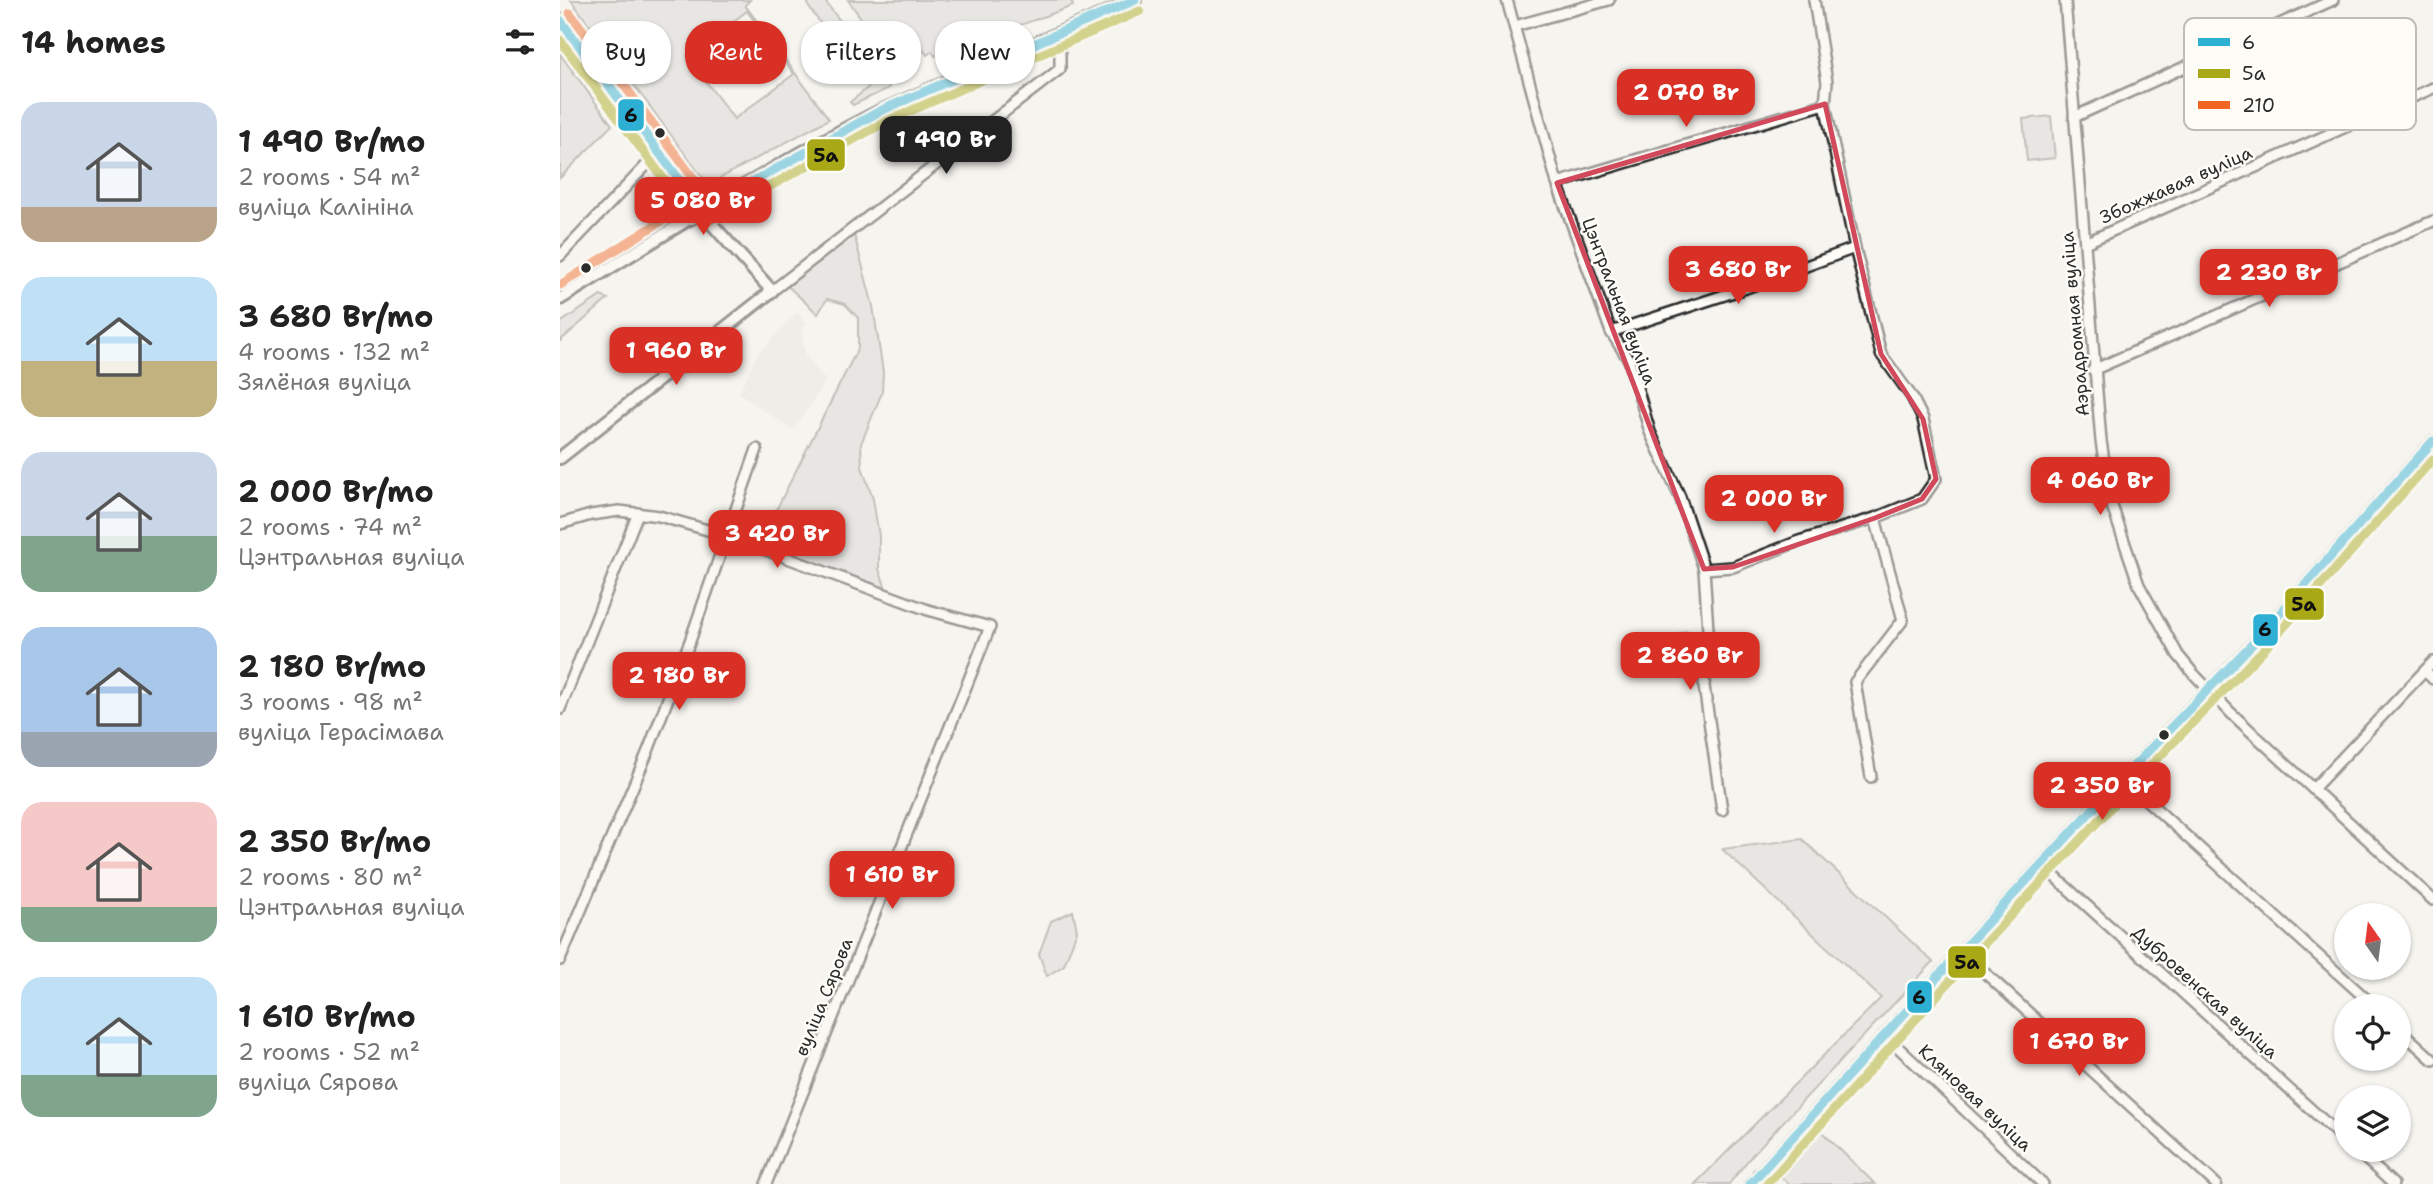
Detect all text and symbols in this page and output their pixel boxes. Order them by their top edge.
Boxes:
legend [2184,18,2416,130]
chip: Buy [581,21,671,84]
chip: Rent [685,21,787,84]
chip: Filters [801,21,921,84]
chip: New [935,21,1035,84]
text: 14 homes [21,22,166,63]
icon: filters [501,23,539,61]
text: 6 [2242,30,2255,55]
text: 5а [2242,61,2266,86]
pin: 2 070 Br [1614,69,1758,129]
text: 2 070 Br [1633,77,1739,107]
text: 210 [2242,93,2275,118]
line badge: 6 [617,98,645,132]
text: 6 [624,103,638,128]
pin: 1 490 Br [874,116,1018,176]
text: 1 490 Br/mo [238,121,425,162]
text: 1 490 Br [896,124,996,154]
unlabelled marker [653,126,667,140]
icon: home [77,130,161,214]
line badge: 5а [806,138,846,172]
street label: Збожжавая вуліца [2096,141,2256,229]
text: 5а [814,143,838,168]
text: 2 rooms · 54 m² [238,162,421,192]
pin: 5 080 Br [631,177,775,237]
text: 5 080 Br [651,185,755,215]
text: вуліца Калініна [238,192,414,222]
street label: Цэнтральная вуліца [1576,214,1662,388]
street label: Аэрадромная вуліца [2055,231,2095,417]
pin: 3 680 Br [1666,246,1810,306]
pin: 2 230 Br [2197,250,2341,309]
text: 3 680 Br [1685,254,1791,284]
text: 2 230 Br [2216,257,2322,287]
unlabelled marker [579,261,593,275]
text: 3 680 Br/mo [238,296,433,337]
icon: home [77,305,161,389]
pin: 1 960 Br [604,328,748,387]
text: 1 960 Br [626,335,726,365]
text: 4 rooms · 132 m² [238,337,430,367]
text: Зялёная вуліца [238,367,411,397]
pin: 4 060 Br [2028,458,2172,517]
text: 4 060 Br [2047,465,2153,495]
text: 2 000 Br/mo [238,471,434,512]
pin: 2 000 Br [1702,476,1846,535]
icon: home [77,480,161,564]
text: 2 000 Br [1721,483,1827,513]
pin: 3 420 Br [705,510,849,570]
text: 2 rooms · 74 m² [238,512,422,542]
text: 3 420 Br [724,518,830,548]
text: Цэнтральная вуліца [238,542,465,572]
line badge: 5а [2284,587,2325,621]
text: 5а [2292,592,2316,617]
line badge: 6 [2252,613,2279,647]
text: 6 [2258,617,2272,642]
pin: 2 860 Br [1618,632,1762,692]
text: 2 860 Br [1637,640,1743,670]
text: 2 180 Br/mo [238,646,426,687]
pin: 2 180 Br [607,652,751,712]
icon: home [77,655,161,739]
text: 2 180 Br [628,660,730,690]
text: 3 rooms · 98 m² [238,687,423,717]
text: вуліца Герасімава [238,717,444,747]
unlabelled marker [2157,728,2171,742]
pin: 2 350 Br [2030,762,2174,822]
text: 2 350 Br [2050,770,2154,800]
text: 2 350 Br/mo [238,821,431,862]
icon: home [77,830,161,914]
pin: 1 610 Br [820,852,964,911]
text: 1 610 Br [846,859,939,889]
text: 2 rooms · 80 m² [238,862,423,892]
text: Цэнтральная вуліца [238,892,465,922]
north arrow [2334,903,2412,980]
map controls [2334,903,2411,1162]
street label: Дубровенская вуліца [2127,920,2283,1064]
street label: вуліца Сярова [789,934,859,1060]
line badge: 5а [1947,945,1987,979]
text: 5а [1955,950,1979,975]
line badge: 6 [1906,980,1933,1014]
text: 6 [1912,985,1926,1010]
button: locate [2334,994,2411,1071]
text: 1 610 Br/mo [238,996,416,1037]
icon: home [77,1005,161,1089]
pin: 1 670 Br [2007,1018,2151,1078]
text: 1 670 Br [2029,1026,2129,1056]
text: 2 rooms · 52 m² [238,1037,420,1067]
street label: Кляновая вуліца [1913,1039,2037,1157]
text: вуліца Сярова [238,1067,398,1097]
button: layers [2334,1085,2411,1162]

